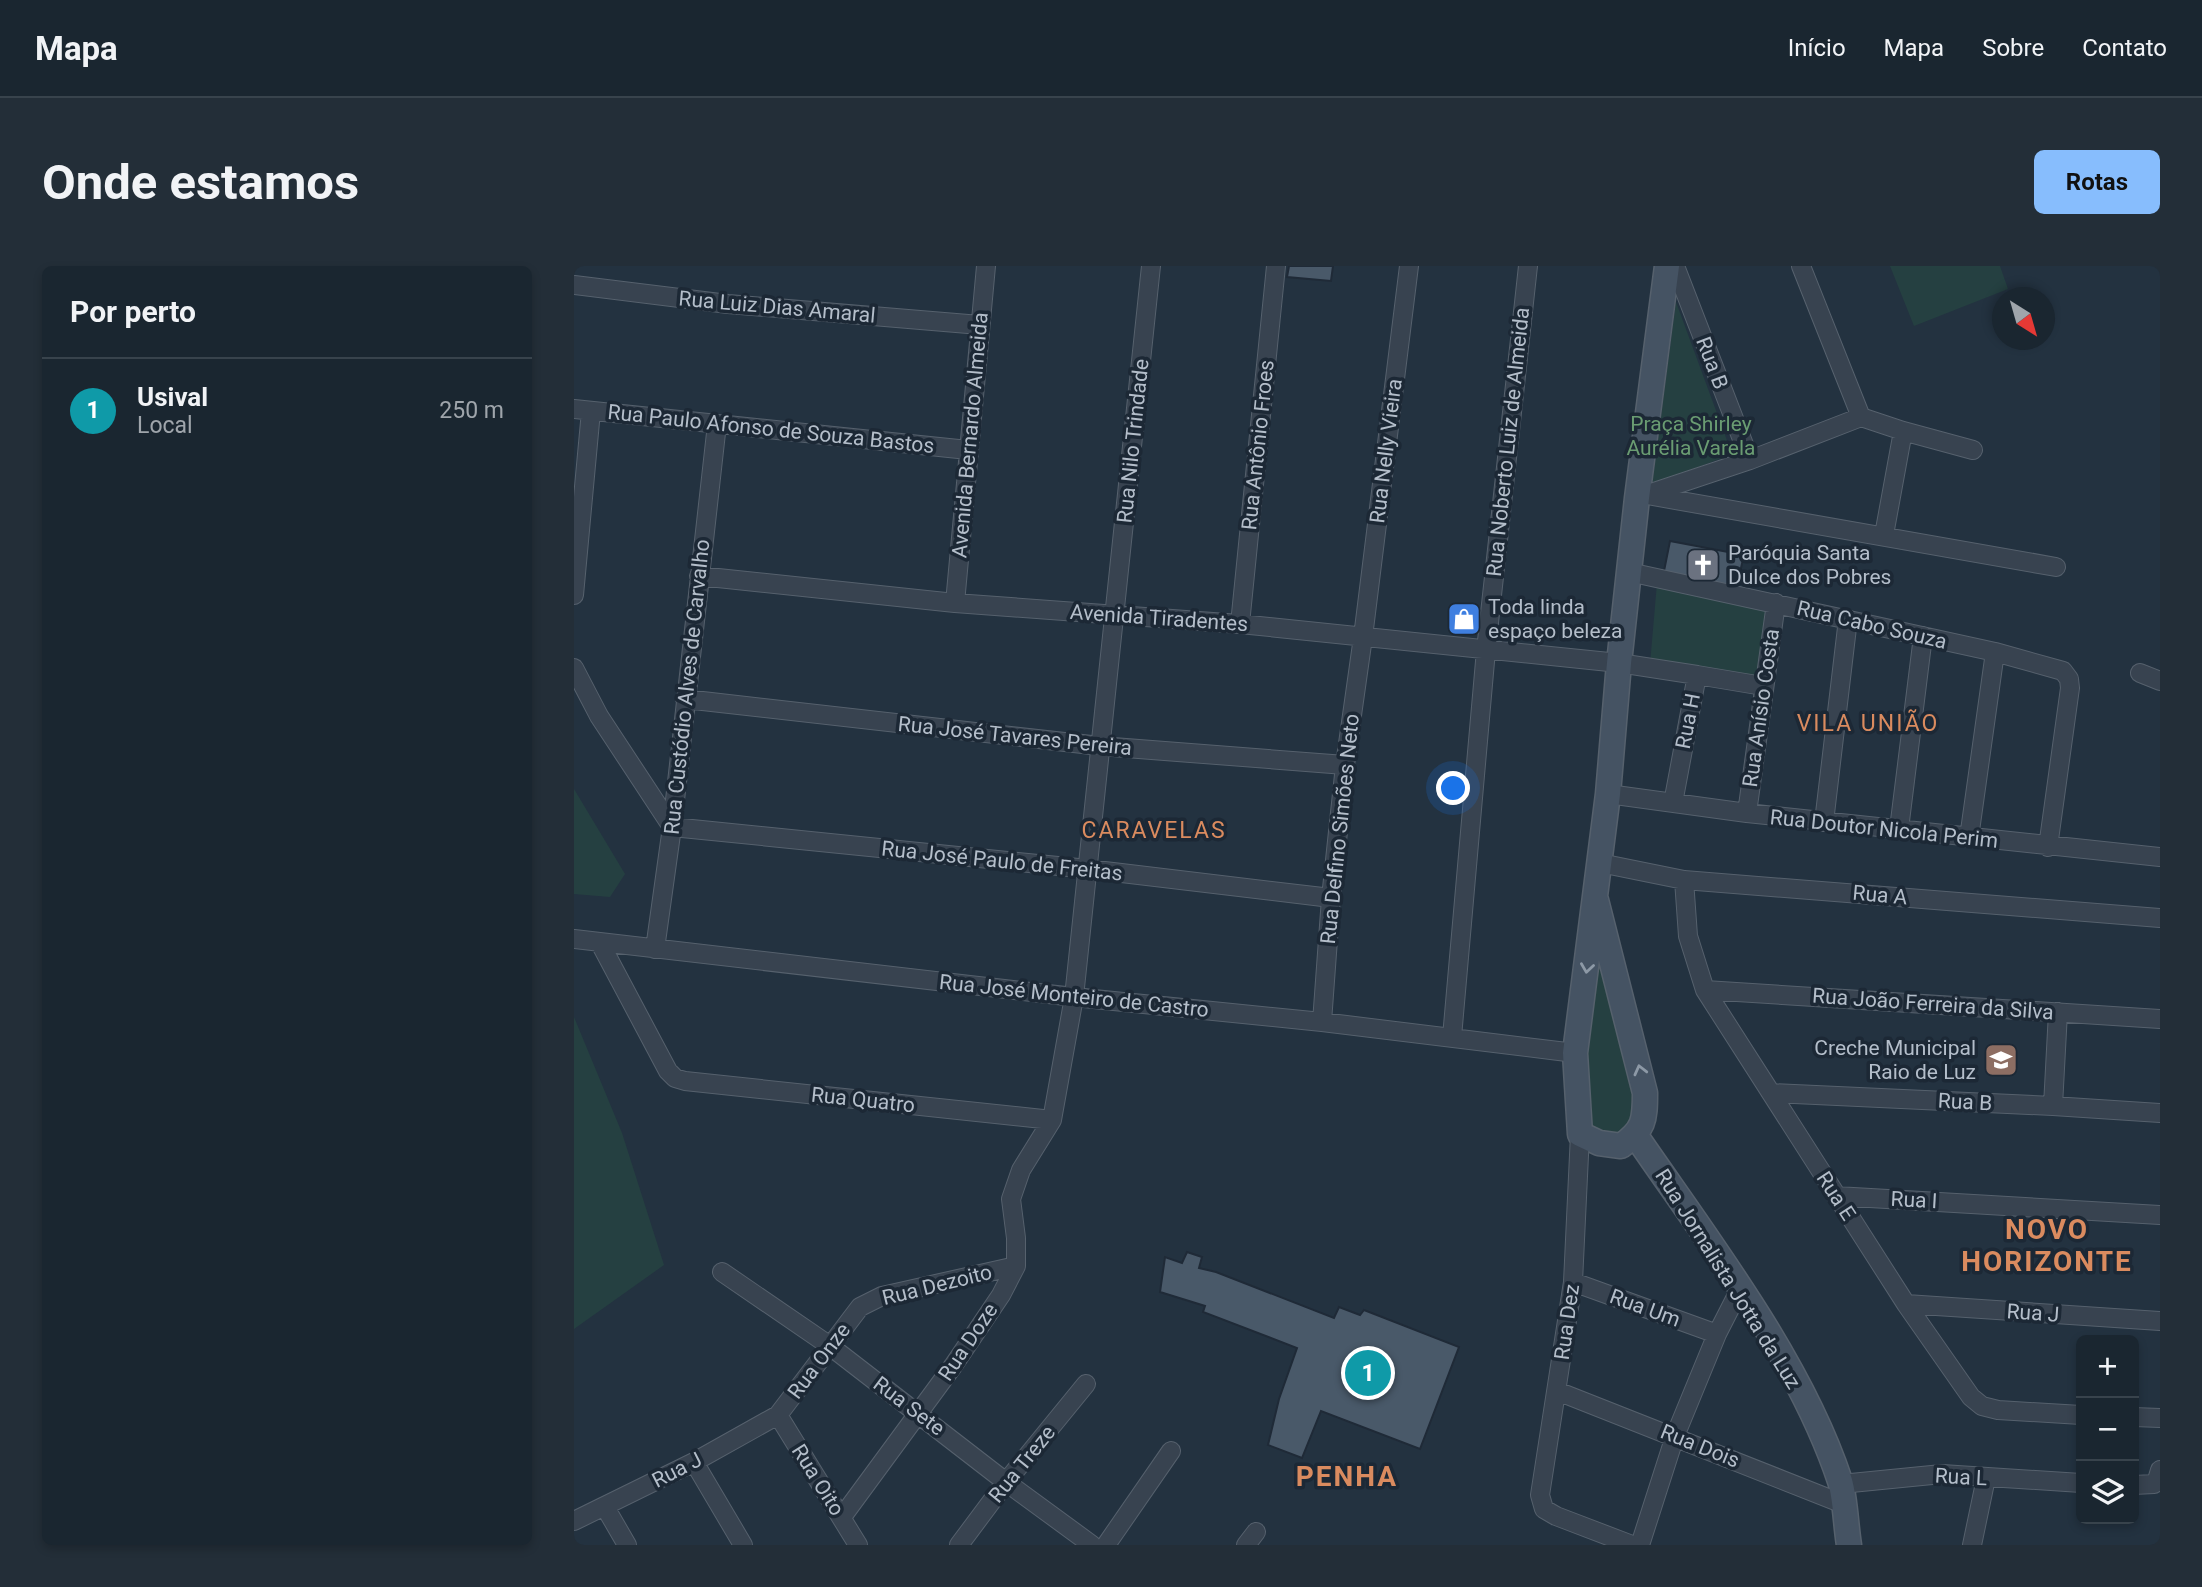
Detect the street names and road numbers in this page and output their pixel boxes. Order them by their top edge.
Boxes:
street label: Rua Luiz Dias Amaral [678,286,876,328]
street label: Rua Noberto Luiz de Almeida [1482,306,1534,578]
street label: Avenida Bernardo Almeida [947,311,993,559]
street label: Rua B [1691,333,1733,393]
street label: Rua Nilo Trindade [1112,358,1154,524]
street label: Rua Antônio Froes [1237,359,1279,531]
street label: Rua Nelly Vieira [1365,377,1407,525]
street label: Rua Paulo Afonso de Souza Bastos [607,400,935,458]
street label: Rua Custódio Alves de Carvalho [660,538,714,836]
street label: Rua Cabo Souza [1795,596,1949,654]
street label: Avenida Tiradentes [1069,600,1249,636]
street label: Rua Anísio Costa [1738,627,1784,789]
street label: Rua H [1671,691,1705,751]
street label: Rua José Tavares Pereira [897,712,1133,760]
street label: Rua Delfino Simões Neto [1316,713,1364,945]
street label: Rua Doutor Nicola Perim [1769,805,1999,853]
street label: Rua José Paulo de Freitas [880,836,1124,886]
street label: Rua A [1852,881,1909,909]
street label: Rua José Monteiro de Castro [938,970,1210,1022]
street label: Rua João Ferreira da Silva [1811,984,2055,1024]
street label: Rua Quatro [810,1083,916,1117]
street label: Rua B [1937,1089,1993,1115]
street label: Rua Jornalista Jotta da Luz [1650,1165,1806,1393]
street label: Rua E [1811,1167,1861,1225]
street label: Rua I [1890,1187,1938,1213]
street label: Rua Dezoito [880,1260,994,1310]
street label: Rua Dez [1550,1282,1584,1362]
street label: Rua Um [1607,1284,1683,1332]
street label: Rua Doze [933,1299,1003,1385]
street label: Rua J [2006,1299,2060,1327]
street label: Rua Onze [783,1318,855,1404]
street label: Rua Sete [869,1372,949,1440]
street label: Rua Dois [1657,1419,1743,1473]
street label: Rua Treze [984,1421,1060,1507]
street label: Rua Oito [787,1440,849,1520]
street label: Rua J [648,1447,706,1493]
street label: Rua L [1934,1464,1988,1490]

